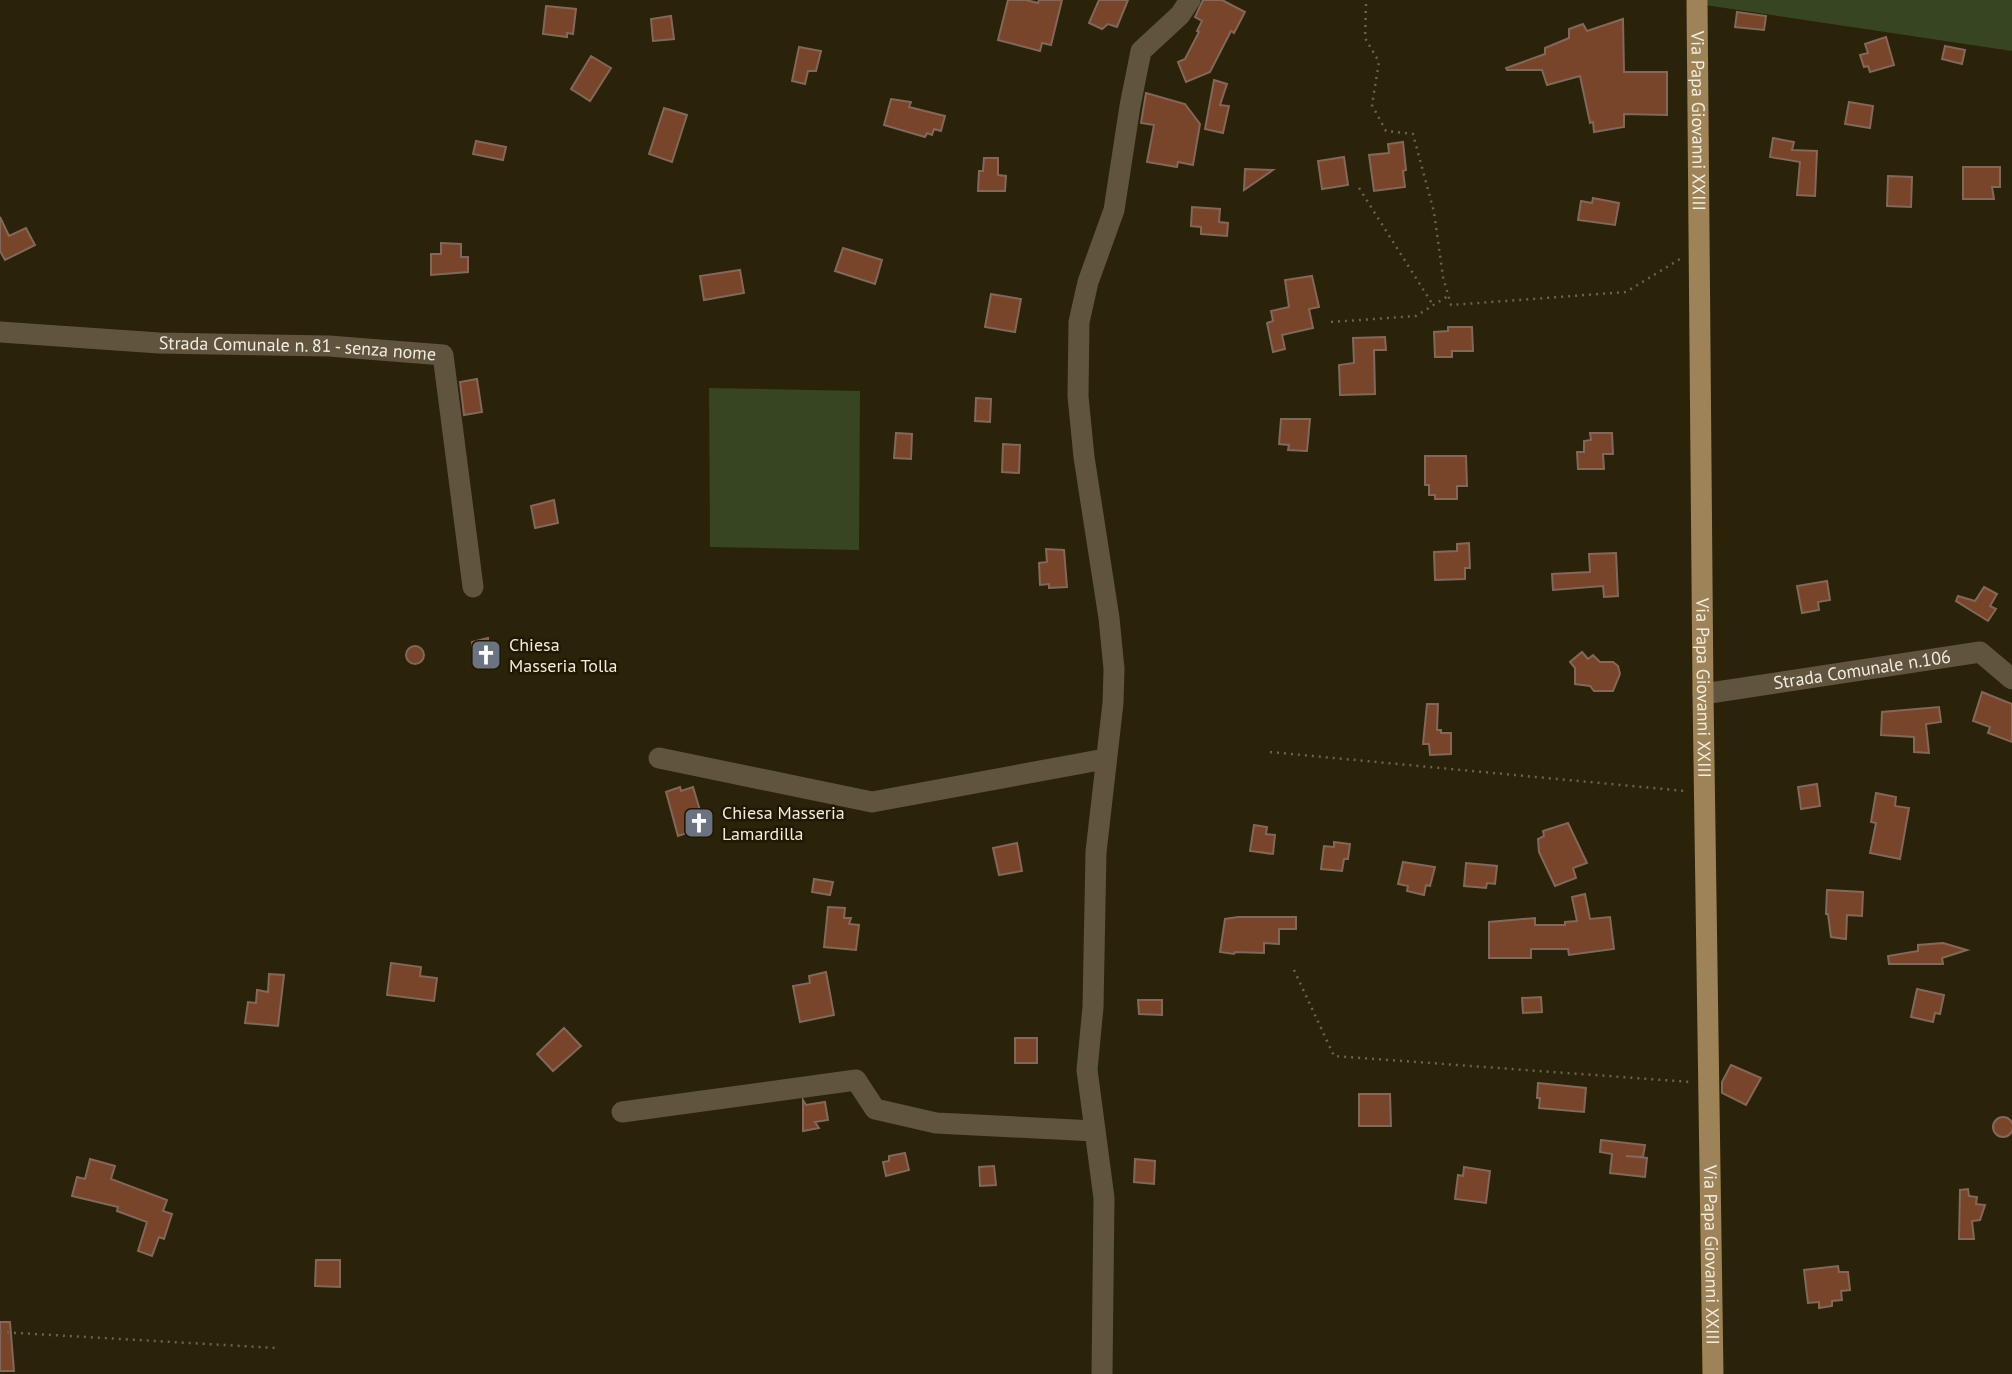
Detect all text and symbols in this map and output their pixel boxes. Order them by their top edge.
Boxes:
street label: Via Papa Giovanni XXIII [1686,30,1711,211]
street label: Strada Comunale n. 81 - senza nome [159,331,437,365]
street label: Via Papa Giovanni XXIII [1691,597,1716,778]
place label: Chiesa Masseria Tolla [509,633,617,677]
church icon: Chiesa Masseria Tolla [469,638,503,672]
street label: Strada Comunale n.106 [1772,645,1952,694]
place label: Chiesa Masseria Lamardilla [722,801,845,845]
church icon: Chiesa Masseria Lamardilla [682,806,716,840]
street label: Via Papa Giovanni XXIII [1699,1164,1725,1345]

